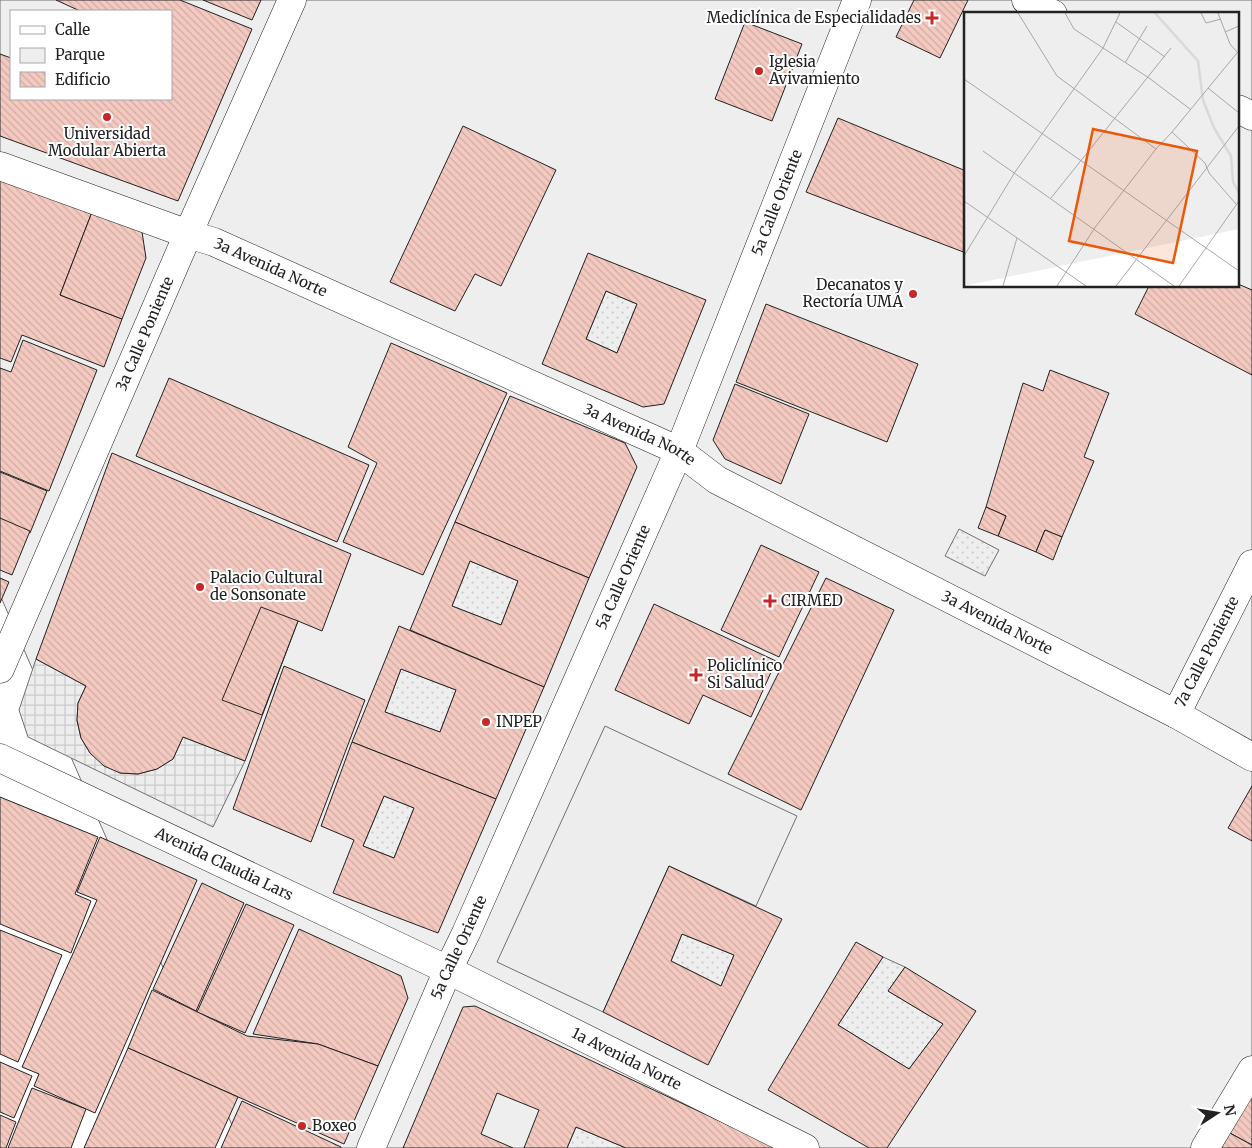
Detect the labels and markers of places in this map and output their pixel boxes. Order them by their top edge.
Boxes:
place label: Mediclínica de Especialidades [707,8,921,27]
marker: Mediclínica de Especialidades [925,11,939,25]
place label: Iglesia Avivamiento [768,52,860,88]
marker: Iglesia Avivamiento [753,65,765,77]
marker: Universidad Modular Abierta [101,111,113,123]
place label: Universidad Modular Abierta [48,124,166,160]
place label: Decanatos y Rectoría UMA [803,275,903,311]
marker: Decanatos y Rectoría UMA [907,288,919,300]
place label: Palacio Cultural de Sonsonate [210,568,323,604]
marker: Palacio Cultural de Sonsonate [194,581,206,593]
place label: CIRMED [781,591,843,610]
marker: CIRMED [763,594,777,608]
place label: Policlínico Si Salud [707,656,783,692]
marker: Policlínico Si Salud [689,668,703,682]
place label: INPEP [496,712,542,731]
marker: INPEP [480,716,492,728]
place label: Boxeo [312,1116,357,1135]
marker: Boxeo [296,1120,308,1132]

